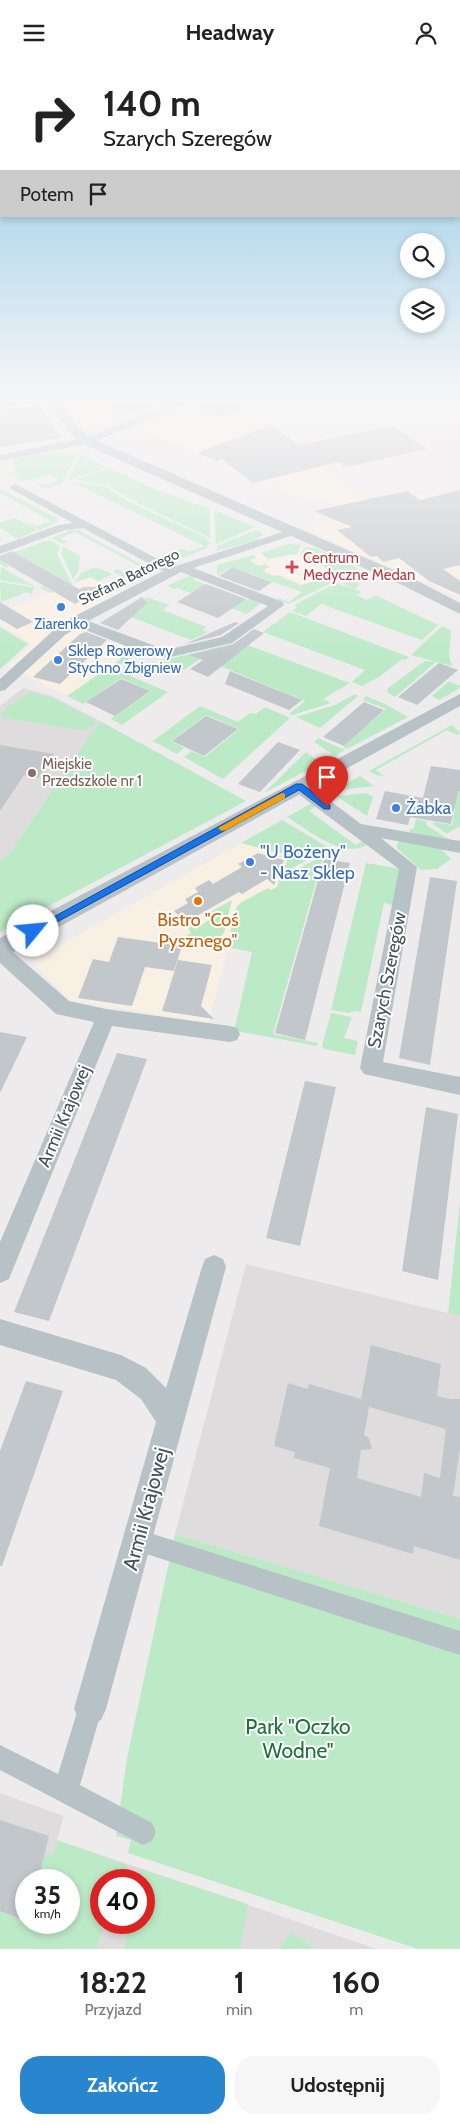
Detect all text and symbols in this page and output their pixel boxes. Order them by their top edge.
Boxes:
icon: menu [20,19,48,47]
text: Headway [186,19,274,46]
icon: person [412,19,440,47]
text: 140 m [103,82,201,125]
icon: right [20,85,85,150]
text: Szarych Szeregów [103,125,272,152]
icon: arrive [84,180,112,208]
text: Potem [20,183,74,206]
map controls [400,233,445,333]
button: search [400,233,445,278]
button: layers [400,288,445,333]
street label: Stefana Batorego [76,545,182,609]
place label: Centrum Medyczne Medan [303,549,415,584]
marker: Centrum Medyczne Medan [285,560,299,574]
marker: Ziarenko [55,601,67,613]
place label: Ziarenko [34,615,88,633]
place label: Sklep Rowerowy Stychno Zbigniew [68,642,181,677]
marker: Sklep Rowerowy Stychno Zbigniew [52,654,64,666]
place label: Miejskie Przedszkole nr 1 [42,755,142,790]
pin [306,756,348,807]
icon: arrive [313,763,341,791]
marker: Miejskie Przedszkole nr 1 [26,767,38,779]
place label: Żabka [406,797,451,819]
marker: Żabka [390,802,402,814]
place label: "U Bożeny" - Nasz Sklep [260,841,355,884]
marker: "U Bożeny" - Nasz Sklep [244,856,256,868]
marker: Bistro "Coś Pysznego" [192,895,204,907]
position arrow [6,904,58,956]
place label: Bistro "Coś Pysznego" [157,909,239,952]
street label: Szarych Szeregów [363,910,411,1050]
street label: Armii Krajowej [33,1062,95,1170]
street label: Armii Krajowej [117,1445,175,1573]
park label: Park "Oczko Wodne" [245,1714,351,1763]
speed limit sign: 40 [90,1869,155,1934]
text: 35 [34,1880,61,1910]
text: km/h [34,1906,61,1921]
text: 18:22 [79,1964,147,2001]
text: 1 [234,1964,245,2001]
text: 160 [332,1964,381,2001]
text: Przyjazd [85,2000,142,2019]
text: min [226,2000,252,2019]
text: m [349,2000,363,2019]
button: Zakończ [20,2056,225,2114]
button: Udostępnij [235,2056,440,2114]

